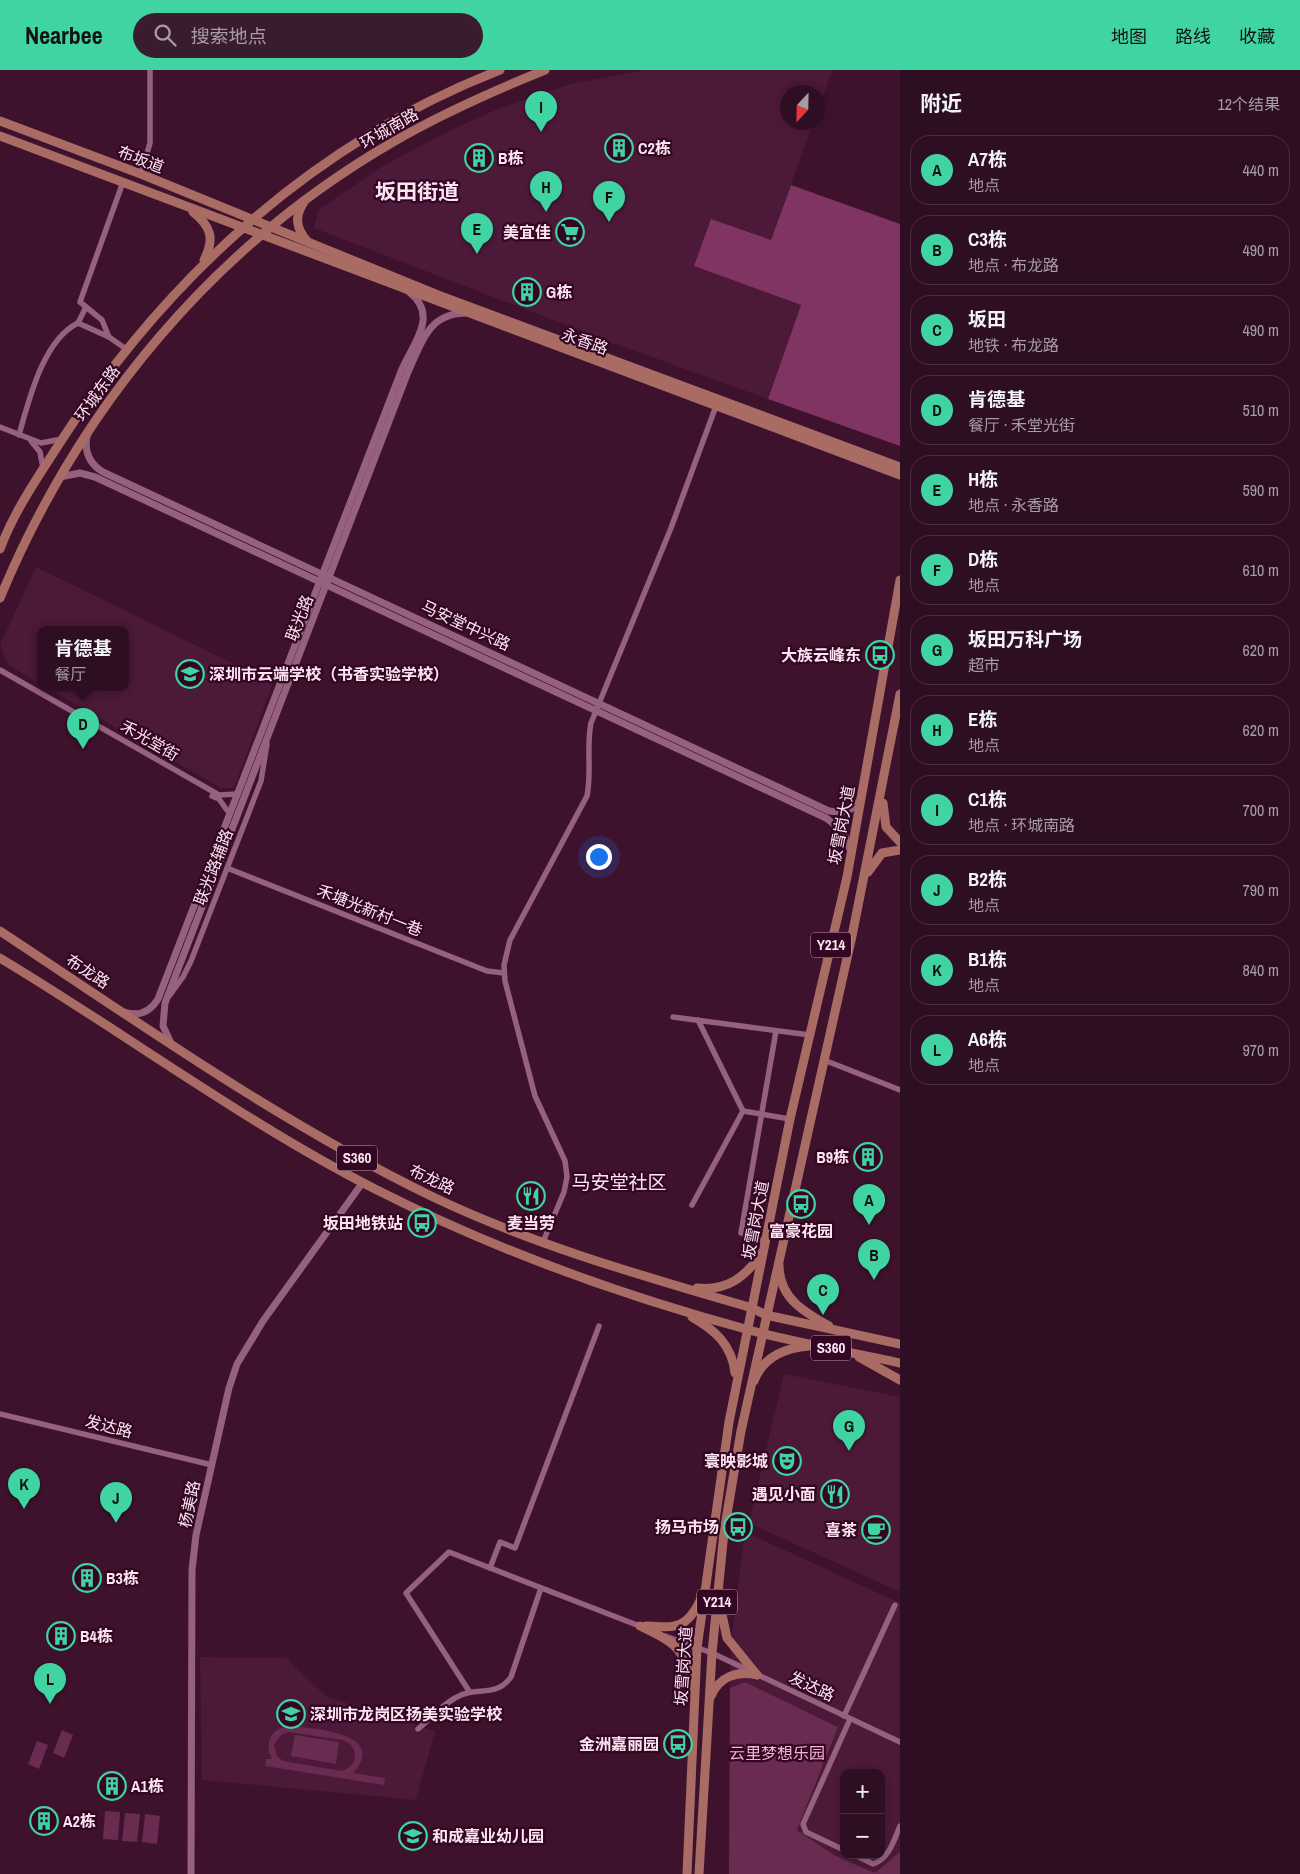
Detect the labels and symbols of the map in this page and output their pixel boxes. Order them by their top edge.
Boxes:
north arrow [780,85,825,130]
pin: I [525,91,557,132]
street label: 环城南路 [356,102,422,154]
building icon: C2栋 [604,133,634,163]
place label: C2栋 [638,137,671,159]
street label: 布坂道 [115,140,167,178]
building icon: B栋 [464,143,494,173]
place label: B栋 [498,147,523,169]
pin: H [530,171,562,212]
district label: 坂田街道 [375,177,459,206]
pin: F [593,181,625,222]
pin: E [461,213,493,254]
supermarket icon: 美宜佳 [555,217,585,247]
place label: 美宜佳 [503,221,551,243]
building icon: G栋 [512,277,542,307]
place label: G栋 [546,281,572,303]
street label: 永香路 [559,322,611,360]
street label: 环城东路 [69,361,125,425]
street label: 联光路 [280,592,318,644]
street label: 马安堂中兴路 [418,595,514,655]
bus stop icon: 大族云峰东 [865,640,895,670]
place label: 大族云峰东 [781,644,861,666]
school or university icon: 深圳市云端学校（书香实验学校） [175,659,205,689]
place label: 深圳市云端学校（书香实验学校） [209,663,449,685]
pin: D [67,708,99,749]
street label: 禾光堂街 [117,714,183,766]
street label: 坂雪岗大道 [823,784,859,866]
street label: 联光路辅路 [188,826,238,908]
your location [586,844,612,870]
street label: 禾塘光新村一巷 [314,879,426,941]
road number: Y214 [811,932,851,958]
street label: 布龙路 [62,949,114,993]
building icon: B9栋 [853,1142,883,1172]
road number: S360 [337,1146,377,1170]
place label: B9栋 [816,1146,849,1168]
street label: 布龙路 [406,1159,458,1199]
district label: 马安堂社区 [571,1169,667,1195]
street label: 坂雪岗大道 [737,1179,773,1261]
restaurant icon: 麦当劳 [516,1181,546,1211]
pin: A [853,1184,885,1225]
bus stop icon: 富豪花园 [786,1189,816,1219]
bus stop icon: 坂田地铁站 [407,1208,437,1238]
place label: 坂田地铁站 [323,1212,403,1234]
place label: 麦当劳 [507,1212,555,1234]
place label: 富豪花园 [769,1220,833,1242]
pin: B [858,1239,890,1280]
pin: C [807,1274,839,1315]
road number: S360 [811,1336,851,1360]
street label: 发达路 [83,1410,135,1442]
pin: G [833,1410,865,1451]
theatre icon: 寰映影城 [772,1446,802,1476]
place label: 寰映影城 [704,1450,768,1472]
pin: K [8,1468,40,1509]
street label: 杨美路 [173,1478,205,1530]
restaurant icon: 遇见小面 [820,1479,850,1509]
pin: J [100,1482,132,1523]
place label: 遇见小面 [752,1483,816,1505]
bus stop icon: 扬马市场 [723,1512,753,1542]
cafe icon: 喜茶 [861,1515,891,1545]
place label: 扬马市场 [655,1516,719,1538]
place label: 喜茶 [825,1519,857,1541]
building icon: B3栋 [72,1563,102,1593]
place label: B3栋 [106,1567,139,1589]
road number: Y214 [697,1590,737,1614]
building icon: B4栋 [46,1621,76,1651]
place label: B4栋 [80,1625,113,1647]
street label: 坂雪岗大道 [669,1625,697,1707]
pin: L [34,1663,66,1704]
street label: 发达路 [786,1666,838,1706]
school or university icon: 深圳市龙岗区扬美实验学校 [276,1699,306,1729]
place label: 深圳市龙岗区扬美实验学校 [310,1703,503,1725]
bus stop icon: 金洲嘉丽园 [663,1729,693,1759]
place label: 金洲嘉丽园 [579,1733,659,1755]
park label: 云里梦想乐园 [729,1742,825,1764]
building icon: A1栋 [97,1771,127,1801]
place label: A1栋 [131,1775,164,1797]
building icon: A2栋 [29,1806,59,1836]
place label: A2栋 [63,1810,96,1832]
school or university icon: 和成嘉业幼儿园 [398,1821,428,1851]
place label: 和成嘉业幼儿园 [432,1825,544,1847]

